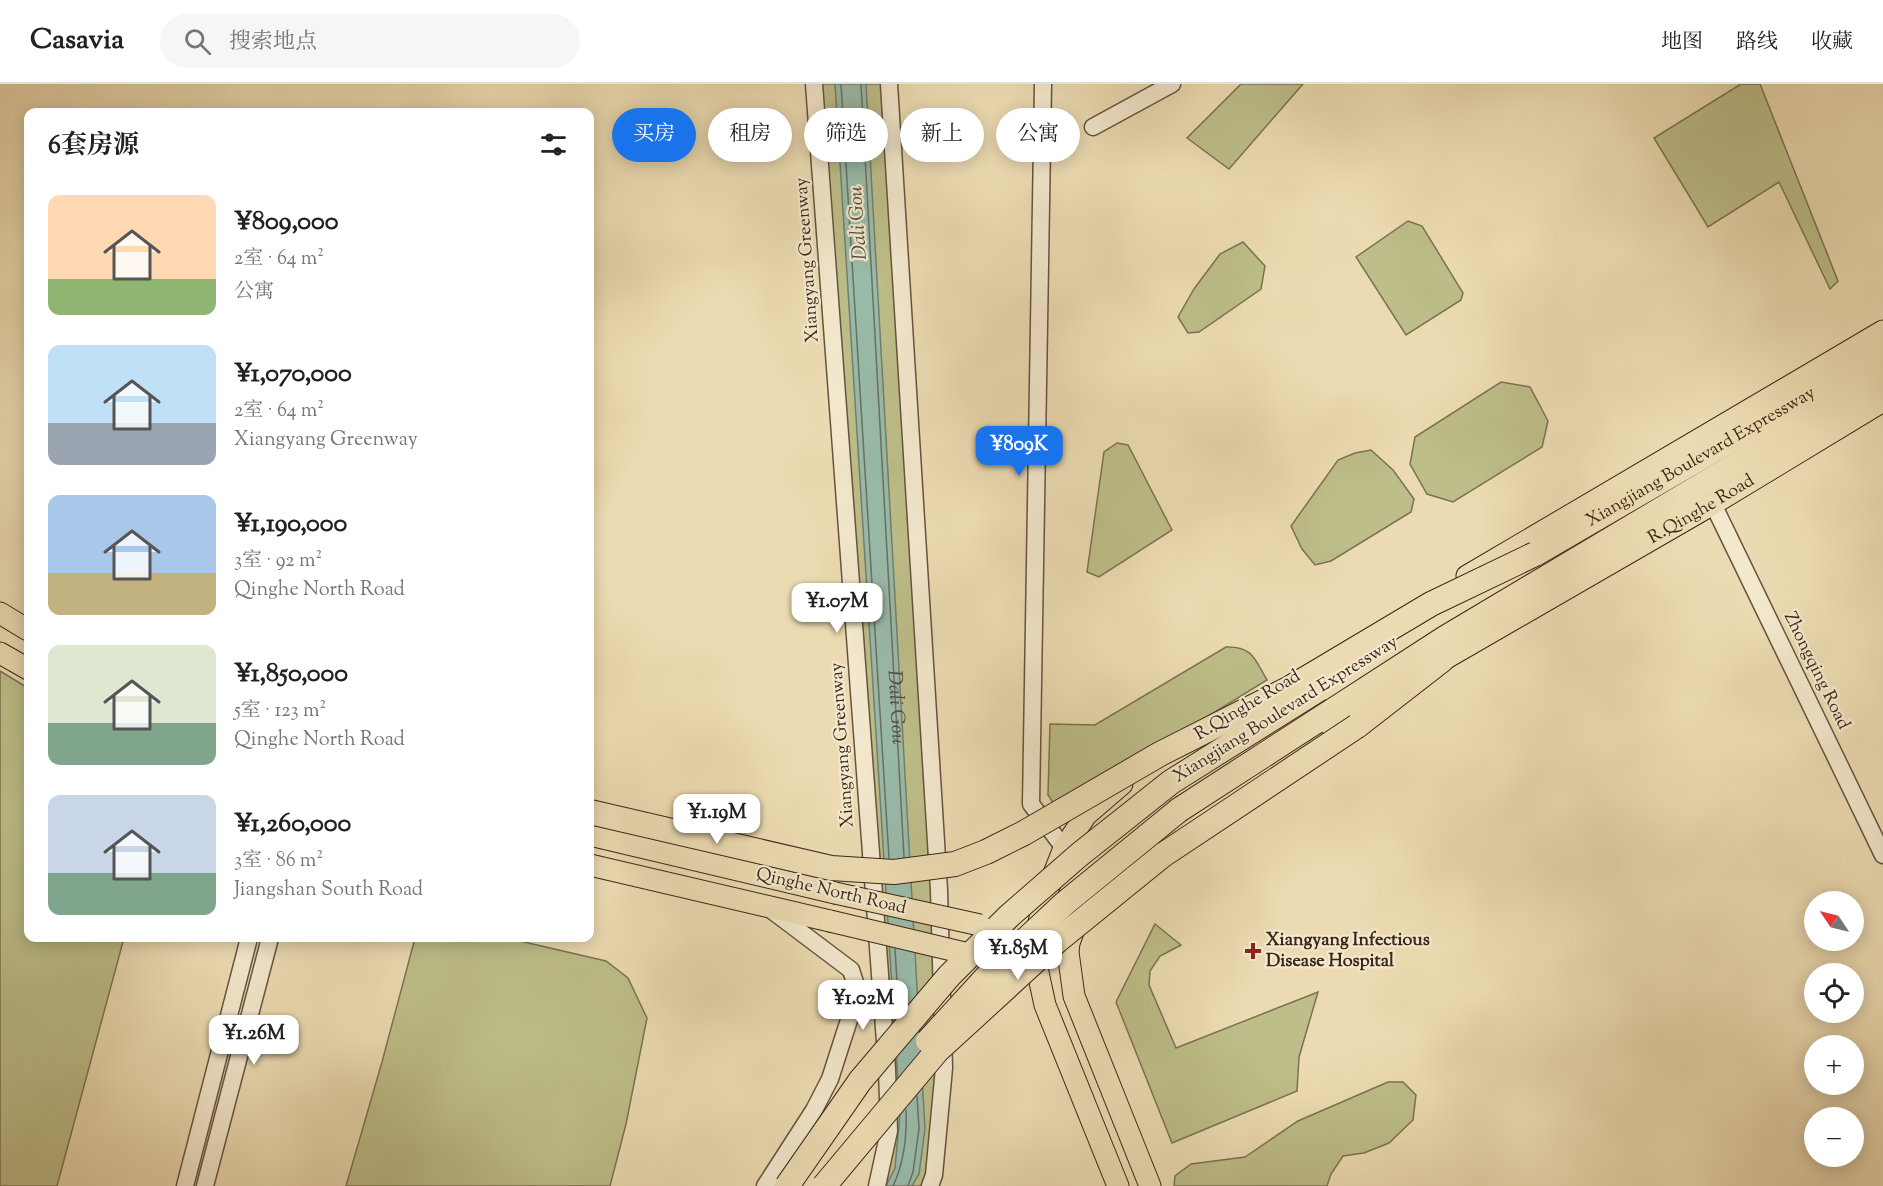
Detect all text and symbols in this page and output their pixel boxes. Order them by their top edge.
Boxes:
search box [160,14,580,68]
text: Casavia [30,21,124,61]
icon: search [181,25,214,58]
text: 搜索地点 [229,27,317,59]
text: 地图 [1661,28,1703,58]
text: 路线 [1736,28,1778,58]
text: 收藏 [1811,28,1853,58]
chip: 买房 [612,108,696,162]
chip: 租房 [708,108,792,162]
chip: 筛选 [804,108,888,162]
chip: 新上 [900,108,984,162]
chip: 公寓 [996,108,1080,162]
text: 6套房源 [48,128,139,165]
icon: filters [537,128,570,161]
street label: Xiangyang Greenway [789,177,827,343]
water label: Dali Gou [842,184,876,261]
text: ¥809,000 [234,204,338,241]
icon: home [96,219,168,291]
text: 2室 · 64 m² [234,245,324,274]
text: 公寓 [234,278,274,307]
text: ¥1,070,000 [234,356,352,393]
icon: home [96,369,168,441]
street label: Xiangjiang Boulevard Expressway [1582,381,1820,534]
text: 2室 · 64 m² [234,397,324,426]
text: Xiangyang Greenway [234,426,418,455]
pin: ¥809K [977,426,1061,477]
text: ¥809K [990,431,1048,460]
street label: R.Qinghe Road [1643,469,1760,552]
text: ¥1,190,000 [234,506,347,543]
icon: home [96,519,168,591]
text: 3室 · 92 m² [234,547,322,576]
text: Qinghe North Road [234,576,405,605]
pin: ¥1.07M [788,583,886,634]
text: ¥1.07M [806,588,868,617]
street label: Zhongqing Road [1776,608,1856,734]
street label: Xiangjiang Boulevard Expressway [1169,630,1403,790]
text: ¥1,850,000 [234,656,348,693]
street label: Xiangyang Greenway [824,662,862,828]
street label: R.Qinghe Road [1190,664,1306,748]
icon: home [96,669,168,741]
water label: Dali Gou [879,669,912,745]
text: 5室 · 123 m² [234,697,326,726]
text: Qinghe North Road [234,726,405,755]
pin: ¥1.19M [668,794,766,845]
text: ¥1.19M [687,799,747,828]
text: ¥1,260,000 [234,806,351,843]
icon: home [96,819,168,891]
text: 3室 · 86 m² [234,847,323,876]
street label: Qinghe North Road [753,862,909,922]
text: Jiangshan South Road [234,876,423,905]
north arrow [1804,891,1864,951]
map controls [1804,891,1864,1167]
place label: Xiangyang Infectious Disease Hospital [1266,928,1430,975]
pin: ¥1.85M [969,930,1067,981]
text: ¥1.85M [988,935,1048,964]
marker: Xiangyang Infectious Disease Hospital [1244,942,1262,960]
button: locate [1804,963,1864,1023]
pin: ¥1.02M [814,980,912,1031]
text: ¥1.02M [832,985,894,1014]
pin: ¥1.26M [205,1015,303,1066]
text: ¥1.26M [223,1020,285,1049]
button: + [1804,1035,1864,1095]
button: − [1804,1107,1864,1167]

